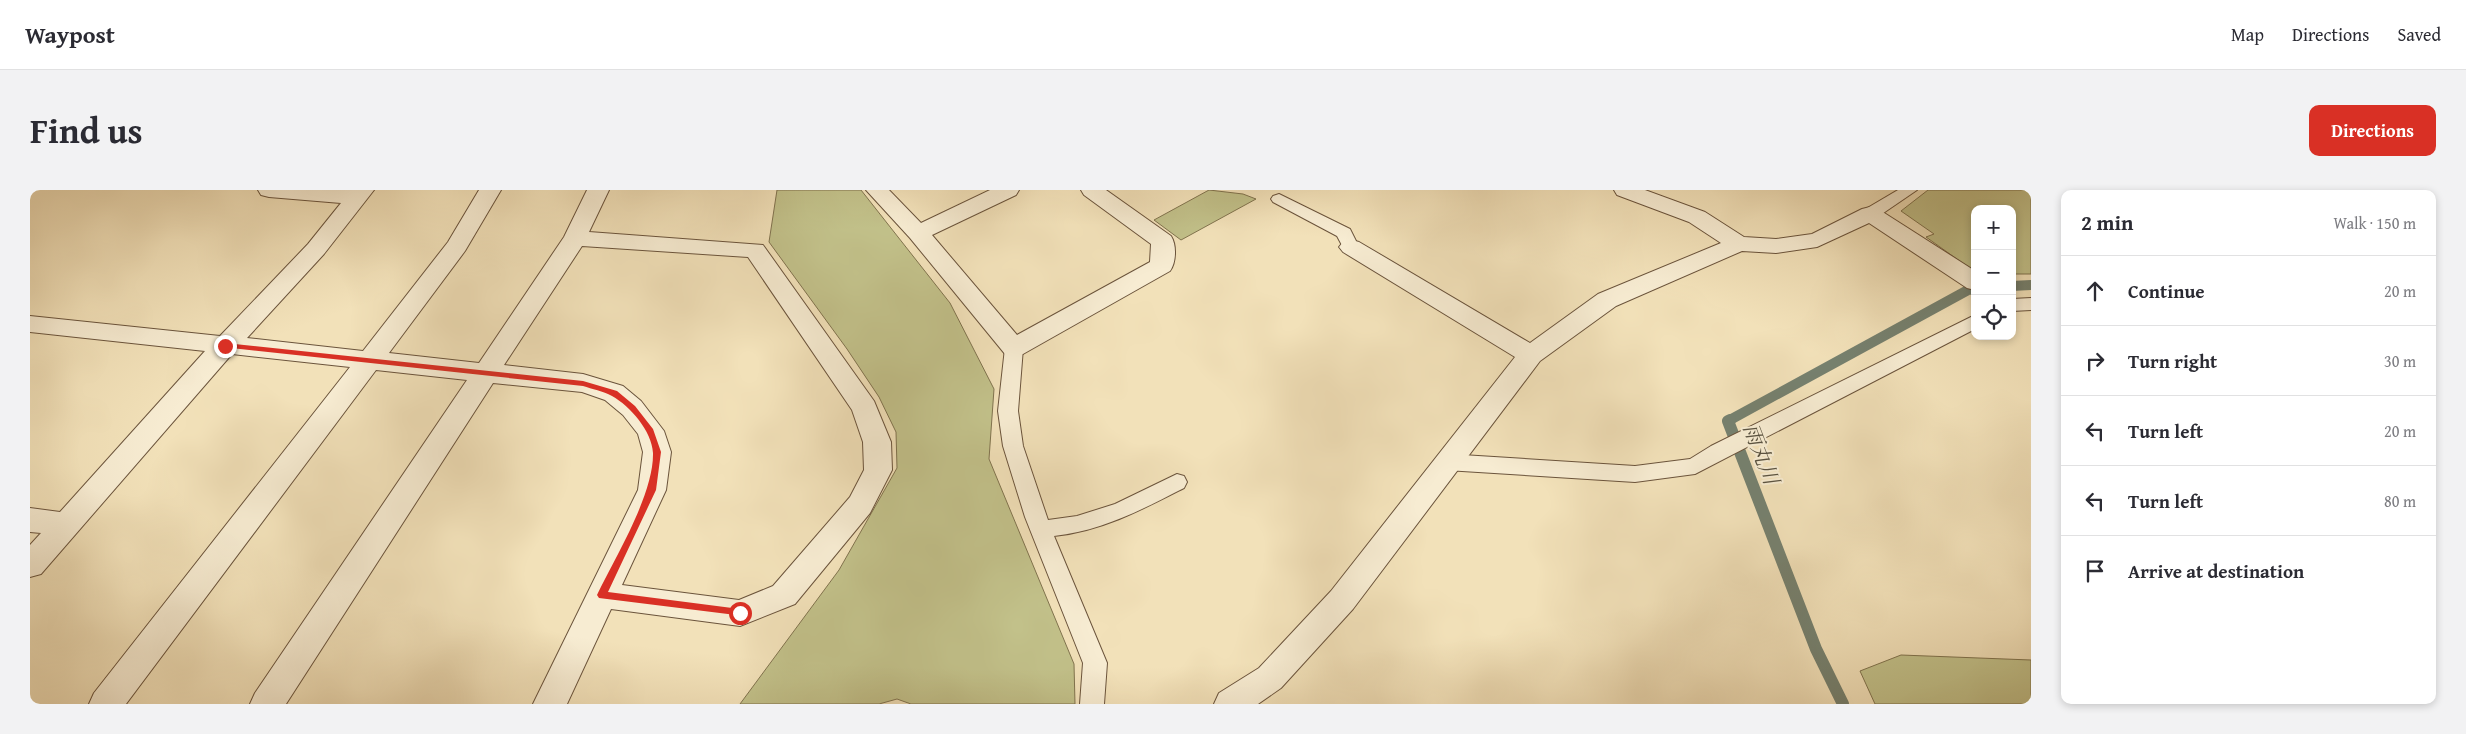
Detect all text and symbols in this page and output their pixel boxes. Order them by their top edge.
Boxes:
text: Waypost [25,17,115,52]
text: Map [2231,21,2264,48]
text: Directions [2292,21,2369,48]
text: Saved [2397,21,2441,48]
text: Find us [30,105,143,156]
button: Directions [2309,105,2436,156]
map controls [1971,205,2016,340]
button: + [1971,205,2016,250]
text: 2 min [2081,207,2133,238]
text: Walk · 150 m [2333,211,2416,235]
button: − [1971,250,2016,295]
icon: ahead [2081,277,2109,305]
text: Continue [2128,277,2205,305]
text: 20 m [2384,279,2416,303]
button: locate [1971,295,2016,340]
route end [214,335,237,358]
icon: right [2081,347,2109,375]
text: Turn right [2128,347,2217,375]
text: 30 m [2384,349,2416,373]
icon: left [2081,417,2109,445]
text: Turn left [2128,417,2203,445]
water label: 雨丸川 [1736,419,1788,491]
text: 20 m [2384,419,2416,443]
icon: left [2081,487,2109,515]
text: Turn left [2128,487,2203,515]
text: 80 m [2384,489,2416,513]
icon: arrive [2081,557,2109,585]
text: Arrive at destination [2128,557,2304,585]
route start [729,602,752,625]

